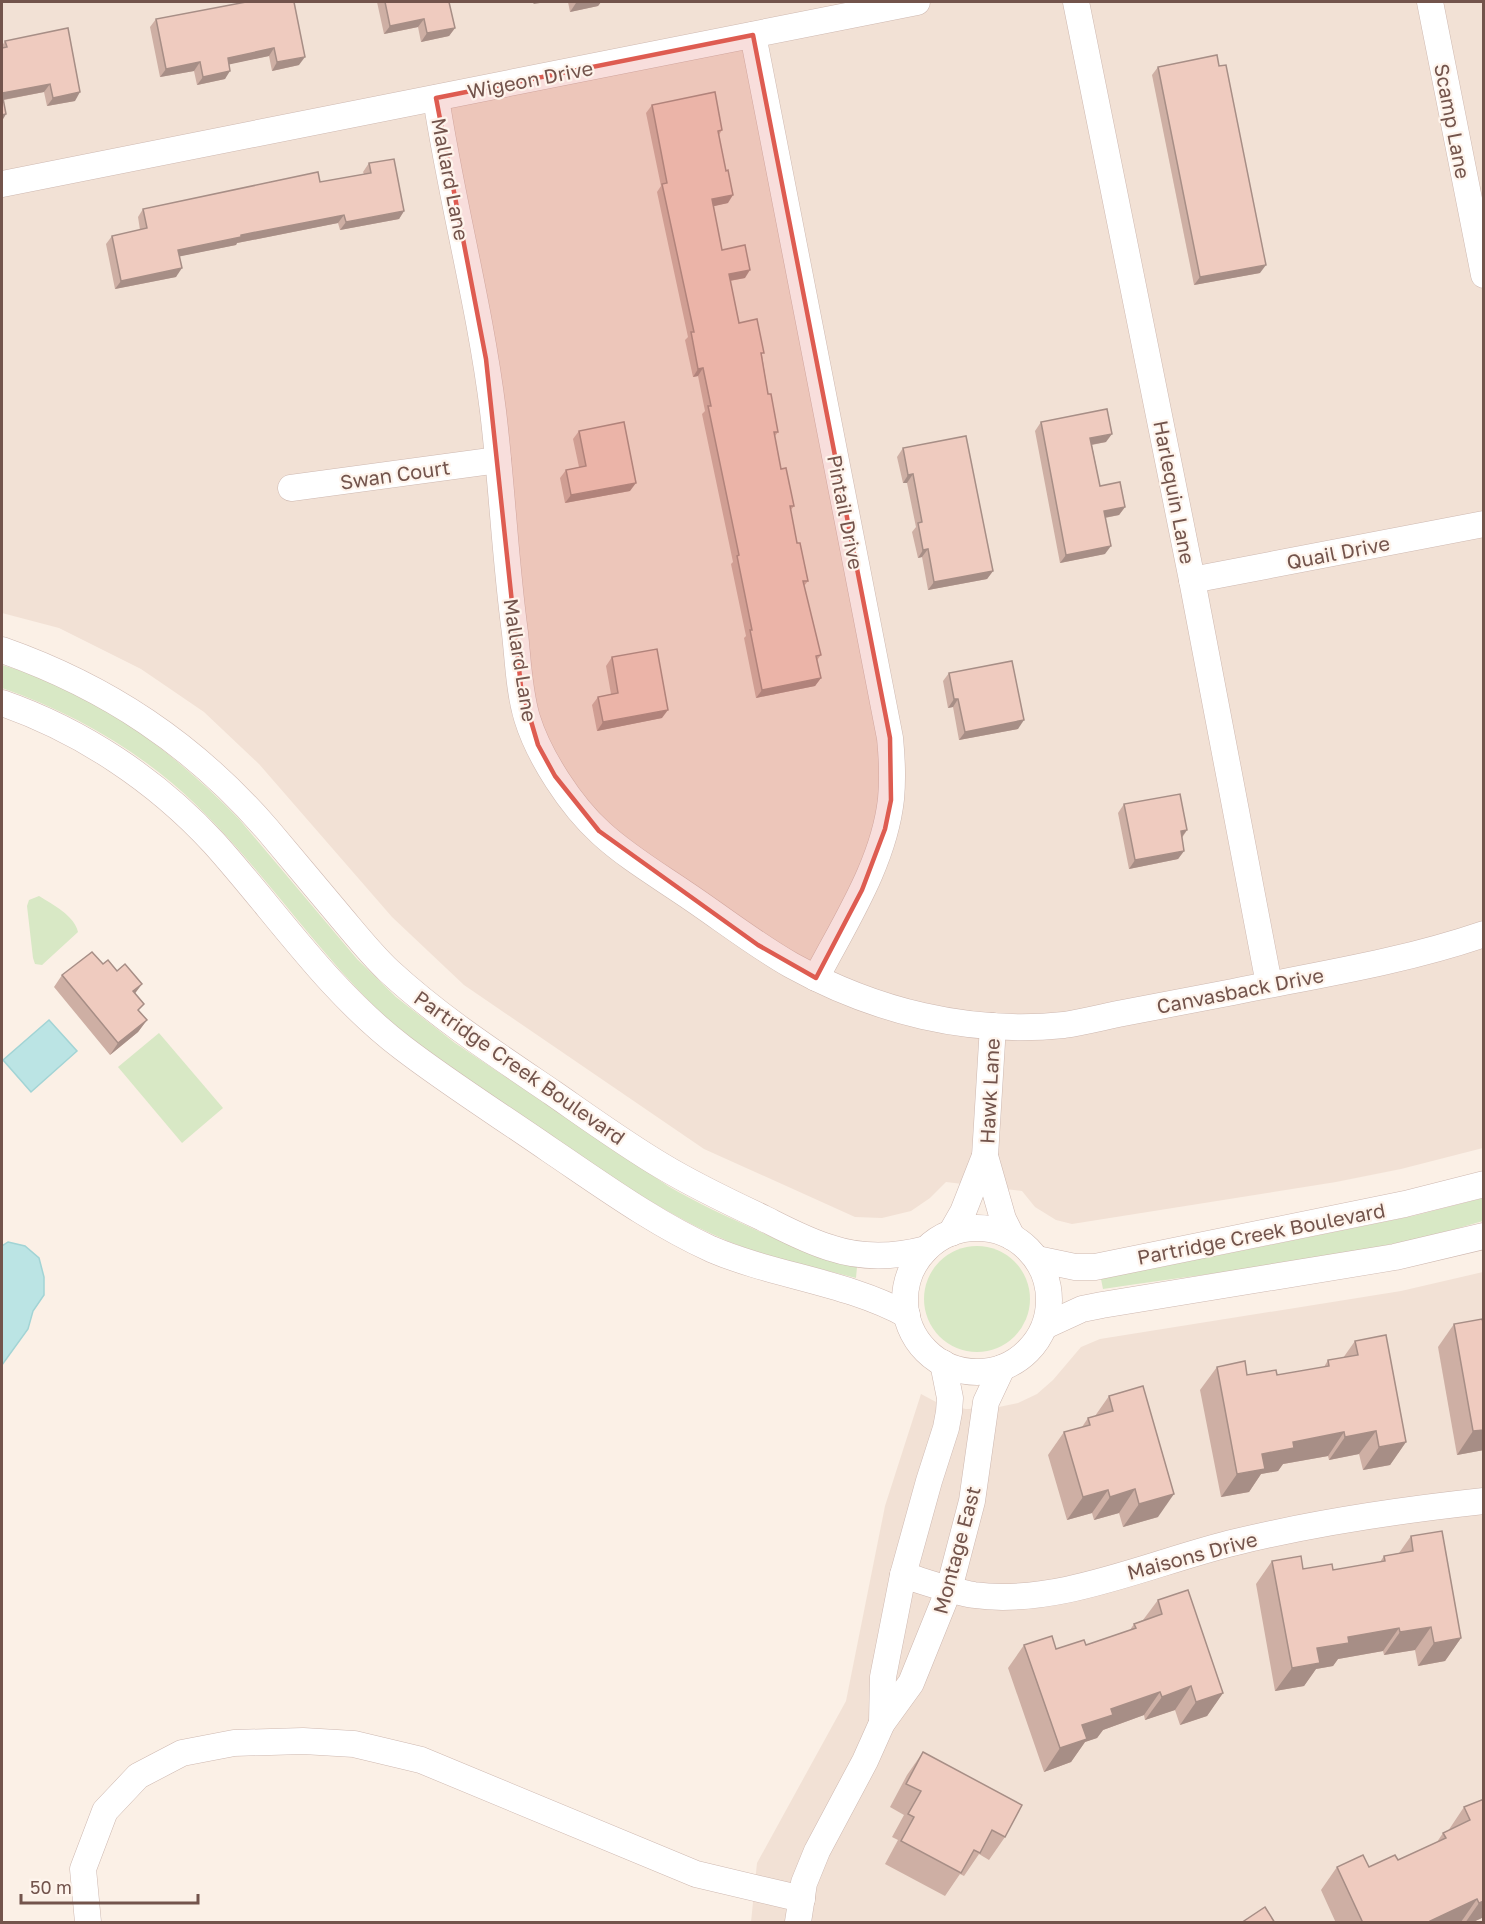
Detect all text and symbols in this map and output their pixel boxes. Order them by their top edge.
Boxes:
street label: Wigeon Drive [465,55,595,103]
street label: Scamp Lane [1430,61,1476,181]
street label: Mallard Lane [427,116,475,242]
street label: Harlequin Lane [1149,418,1201,566]
street label: Pintail Drive [823,453,869,571]
street label: Swan Court [338,454,452,494]
street label: Quail Drive [1284,530,1392,574]
street label: Mallard Lane [499,597,543,723]
street label: Canvasback Drive [1154,962,1326,1018]
street label: Partridge Creek Boulevard [410,985,630,1149]
street label: Hawk Lane [974,1038,1004,1144]
street label: Partridge Creek Boulevard [1135,1197,1387,1269]
street label: Montage East [927,1483,985,1617]
street label: Maisons Drive [1124,1526,1260,1584]
scale bar [21,1867,198,1905]
text: 50 m [30,1876,72,1898]

